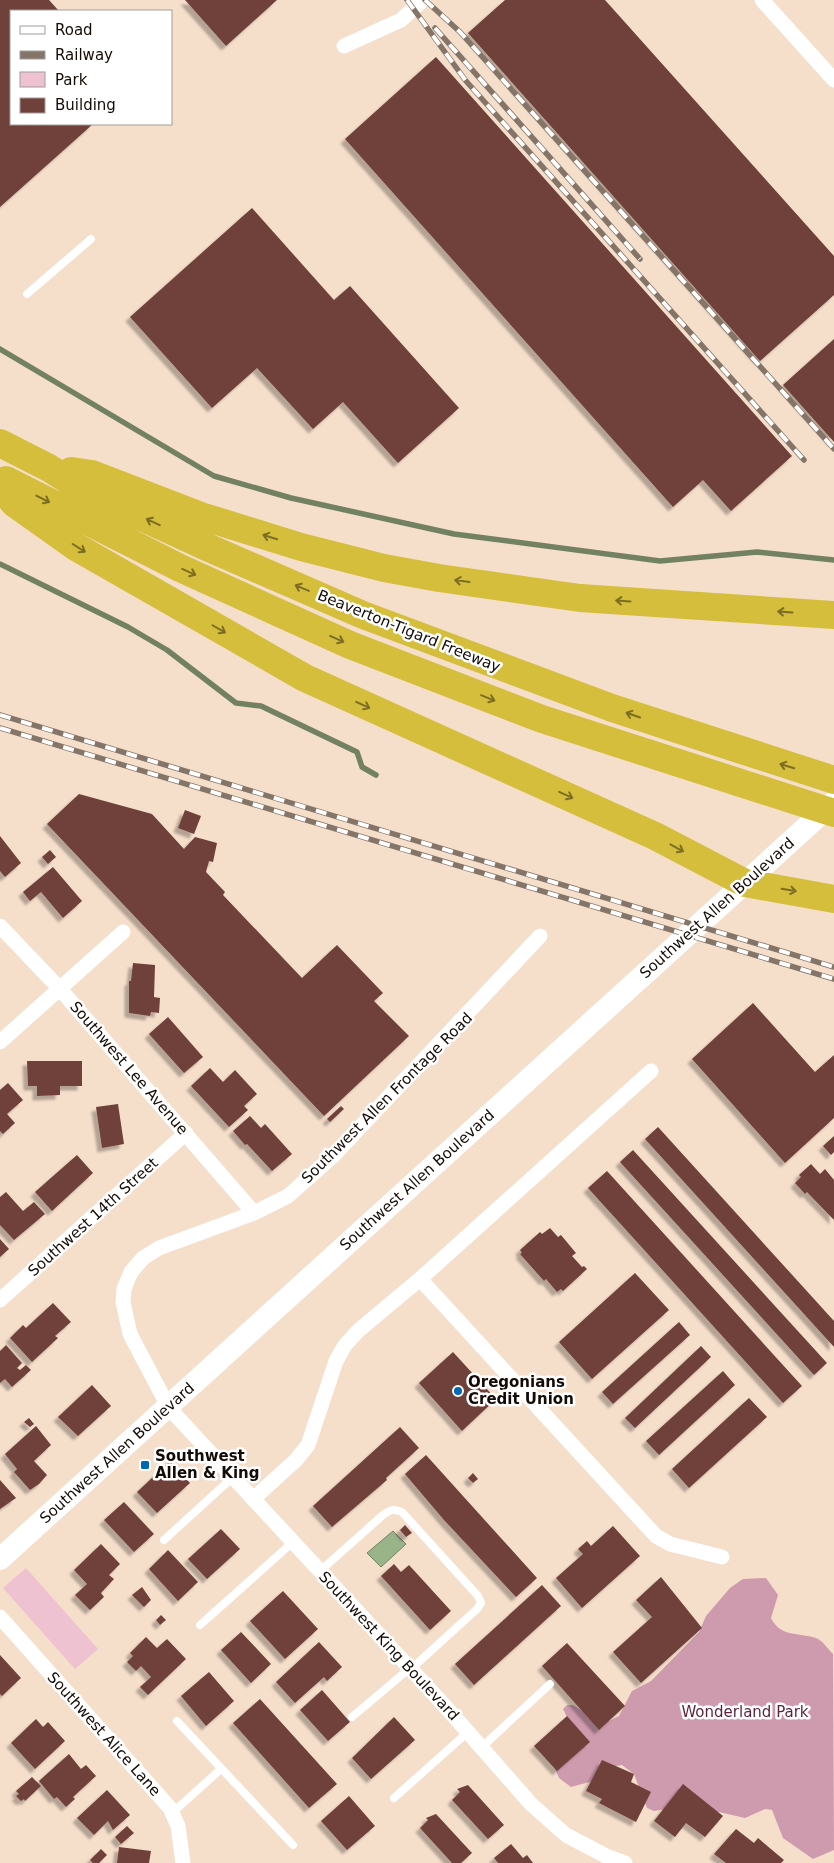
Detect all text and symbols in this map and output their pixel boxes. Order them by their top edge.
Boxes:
legend [10,10,172,125]
text: Road [55,21,93,39]
text: Railway [55,46,113,64]
text: Park [55,71,88,89]
text: Building [55,96,116,114]
one-way arrow [36,494,51,504]
one-way arrow [146,517,161,527]
one-way arrow [262,532,278,541]
one-way arrow [71,543,85,553]
one-way arrow [181,567,196,577]
one-way arrow [454,576,470,586]
one-way arrow [294,583,309,592]
street label: Beaverton-Tigard Freeway [315,586,503,676]
one-way arrow [615,596,631,605]
one-way arrow [778,607,794,616]
one-way arrow [212,625,226,635]
one-way arrow [329,634,344,644]
one-way arrow [480,693,495,703]
one-way arrow [355,701,370,711]
one-way arrow [626,710,641,719]
one-way arrow [780,760,796,770]
one-way arrow [558,791,573,801]
street label: Southwest Allen Boulevard [636,834,798,982]
one-way arrow [669,843,684,853]
one-way arrow [781,886,797,896]
street label: Southwest Lee Avenue [66,998,192,1138]
street label: Southwest Allen Frontage Road [298,1009,476,1187]
street label: Southwest Allen Boulevard [336,1106,498,1254]
street label: Southwest 14th Street [24,1154,162,1280]
place label: Oregonians Credit Union [468,1373,574,1408]
street label: Southwest Allen Boulevard [36,1379,198,1527]
marker: Oregonians Credit Union [452,1385,464,1397]
place label: Southwest Allen & King [155,1447,259,1482]
marker: Southwest Allen & King [139,1459,151,1471]
street label: Southwest King Boulevard [315,1568,463,1724]
street label: Southwest Alice Lane [44,1668,164,1800]
park label: Wonderland Park [681,1703,809,1721]

